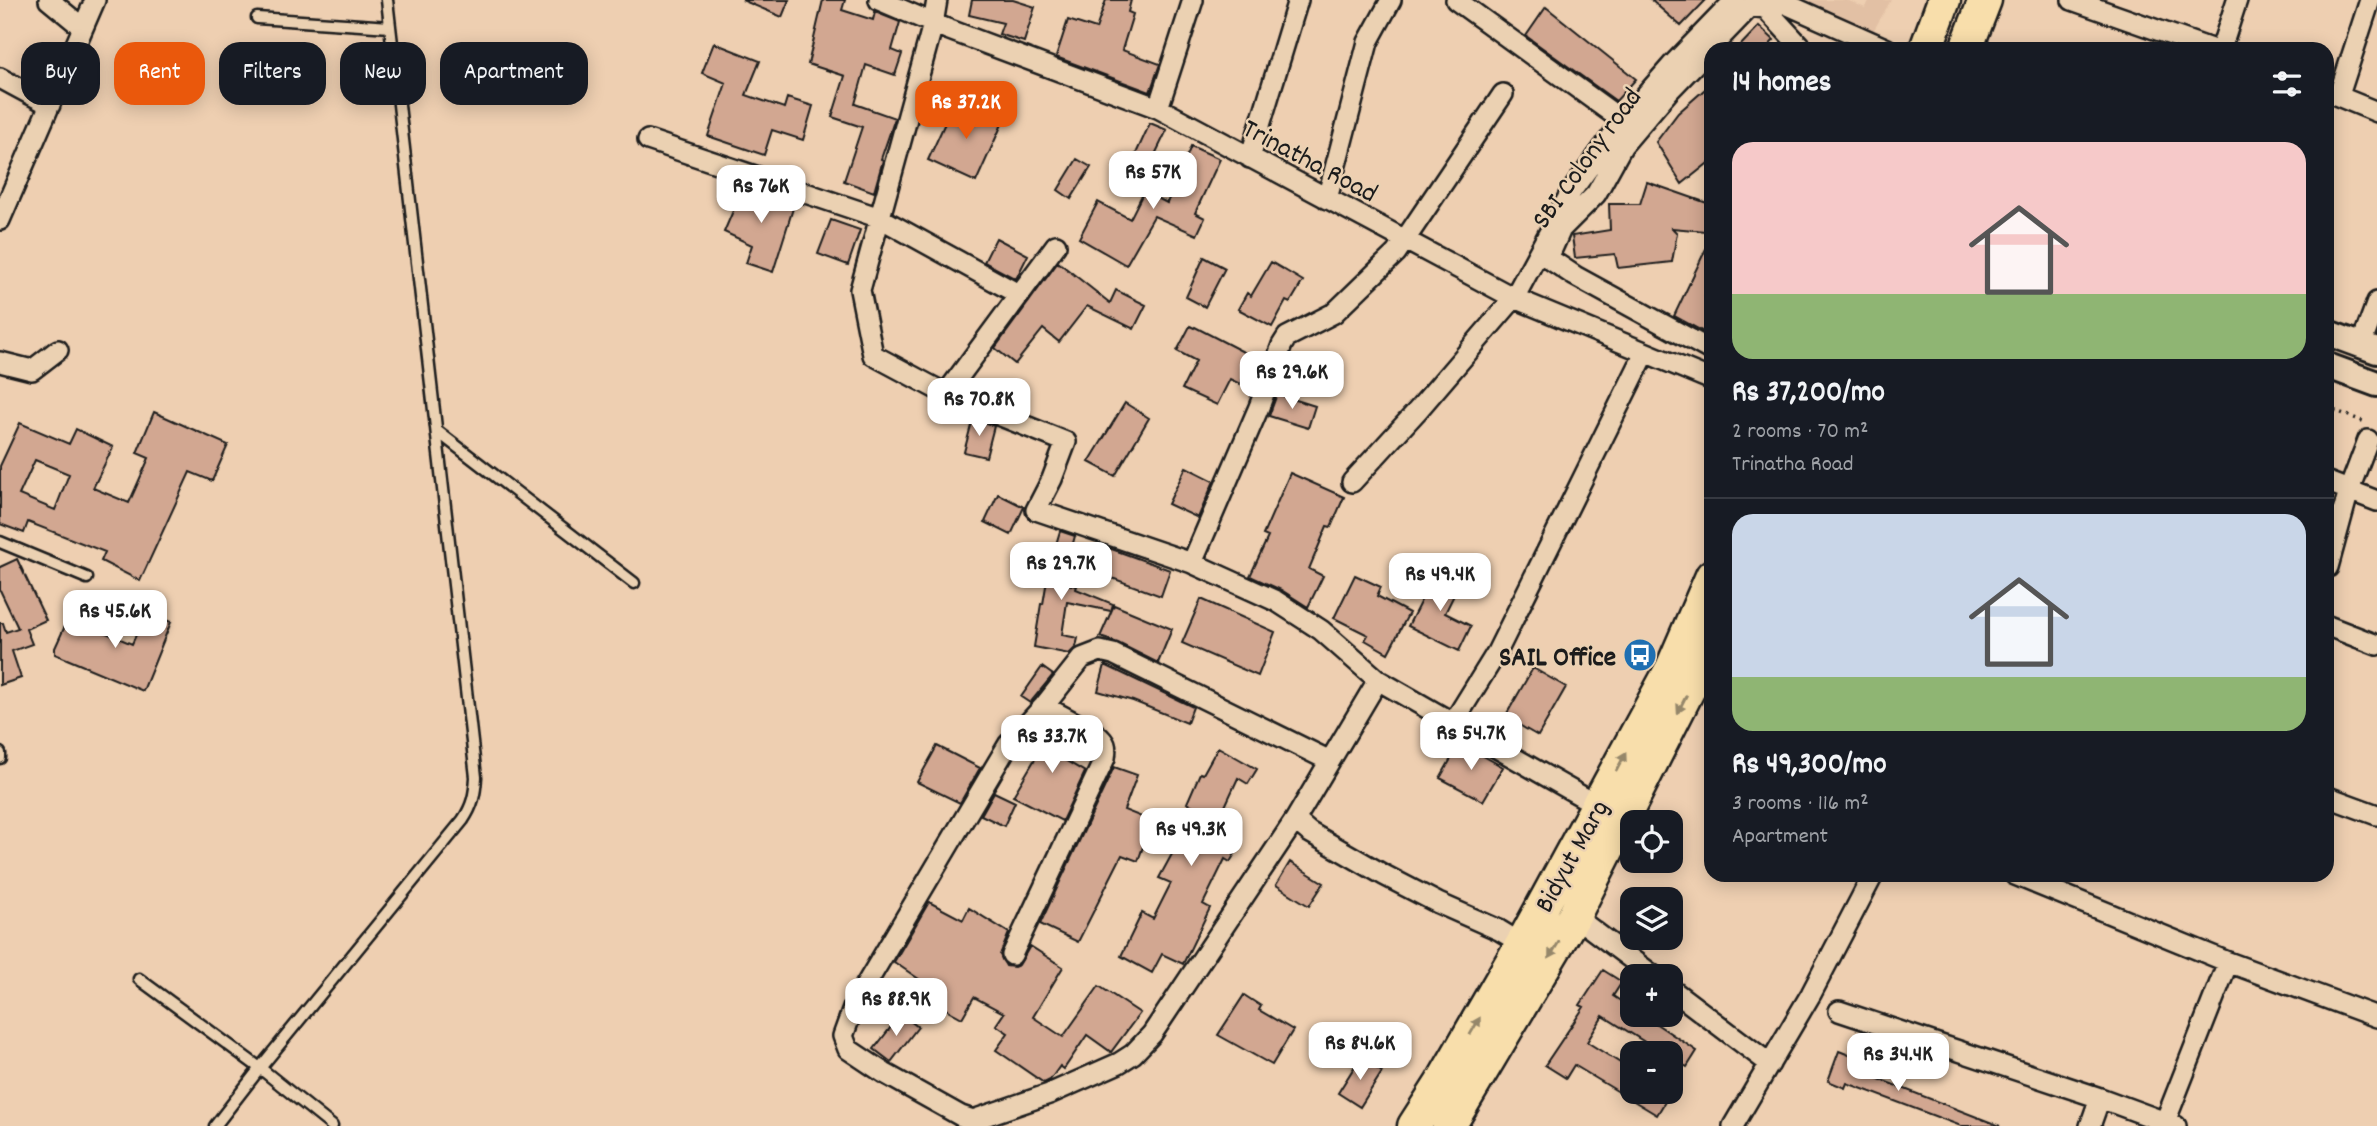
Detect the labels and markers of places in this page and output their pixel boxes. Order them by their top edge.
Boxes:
pin: Rs 37.2K [894,82,1038,141]
pin: Rs 57K [1096,152,1210,211]
pin: Rs 76K [704,166,818,225]
pin: Rs 29.6K [1220,352,1364,411]
pin: Rs 70.8K [907,378,1051,438]
pin: Rs 29.7K [989,542,1133,602]
pin: Rs 49.4K [1368,554,1512,613]
pin: Rs 45.6K [43,590,187,650]
bus stop icon: SAIL Office [1621,636,1659,674]
place label: SAIL Office [1499,640,1616,680]
pin: Rs 54.7K [1399,712,1543,772]
pin: Rs 33.7K [980,716,1124,775]
pin: Rs 49.3K [1119,808,1263,868]
pin: Rs 88.9K [824,978,968,1038]
pin: Rs 84.6K [1288,1023,1432,1082]
pin: Rs 34.4K [1826,1034,1970,1093]

